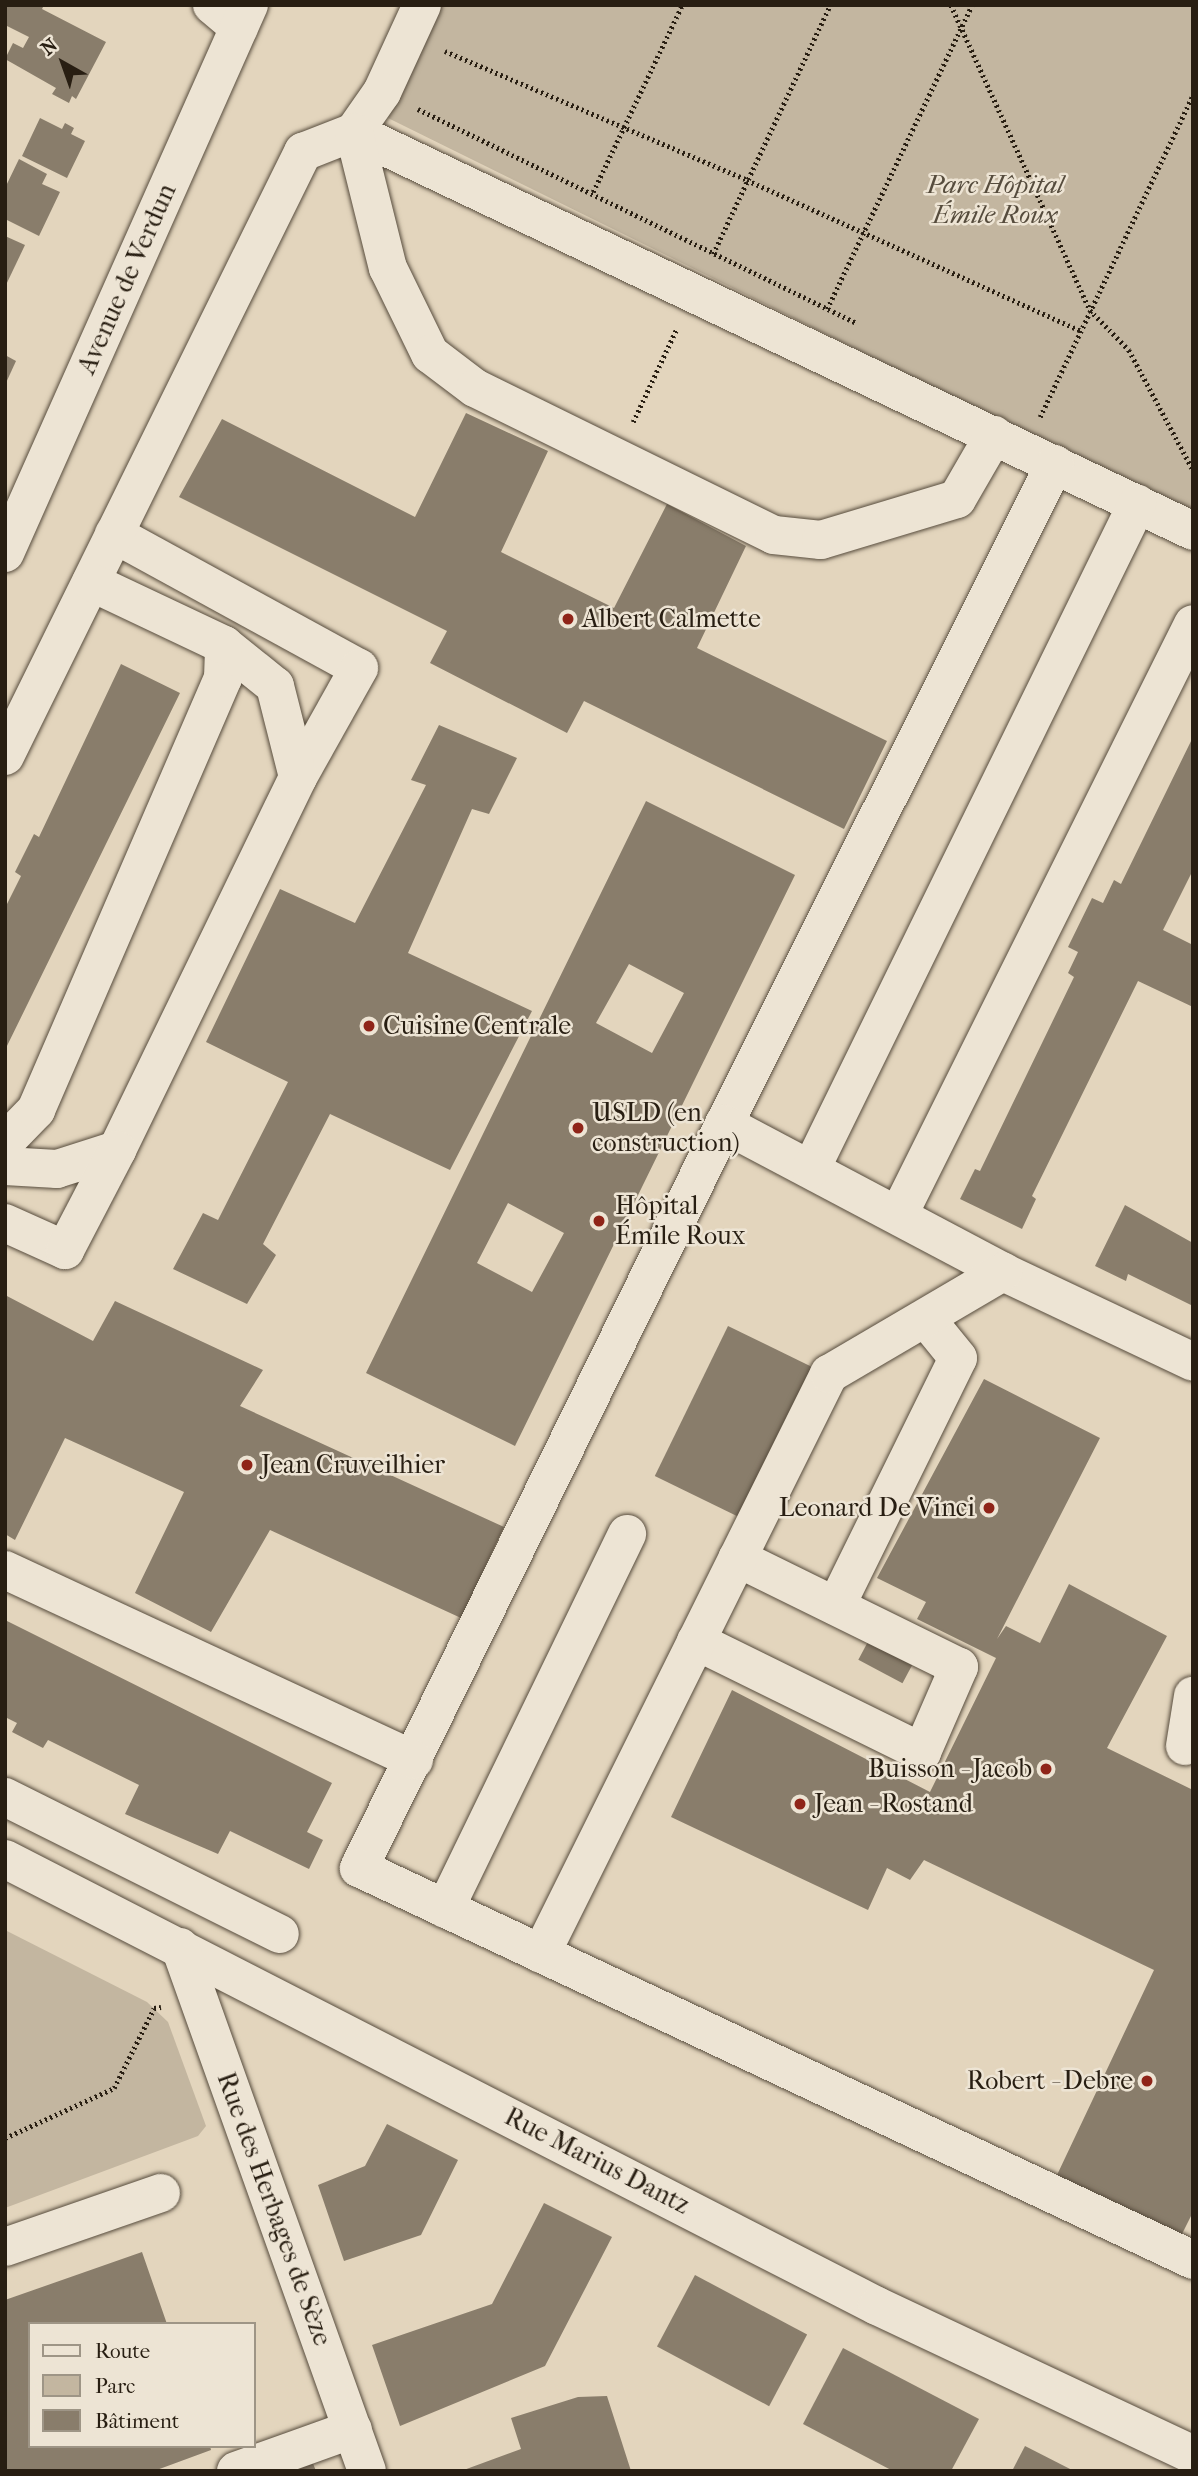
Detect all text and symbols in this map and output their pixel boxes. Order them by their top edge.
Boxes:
north arrow [28,28,98,98]
text: N [37,34,62,60]
park label: Parc Hôpital Émile Roux [926,169,1064,230]
street label: Avenue de Verdun [71,179,183,379]
place label: Albert Calmette [582,603,761,635]
marker: Albert Calmette [560,611,576,627]
place label: Cuisine Centrale [383,1010,571,1042]
marker: Cuisine Centrale [361,1018,377,1034]
place label: USLD (en construction) [592,1097,740,1158]
marker: USLD (en construction) [570,1120,586,1136]
place label: Hôpital Émile Roux [615,1190,745,1252]
marker: Hôpital Émile Roux [589,1211,609,1231]
place label: Jean Cruveilhier [261,1449,445,1481]
marker: Jean Cruveilhier [239,1457,255,1473]
place label: Leonard De Vinci [779,1492,975,1524]
marker: Leonard De Vinci [981,1500,997,1516]
place label: Buisson - Jacob [868,1753,1032,1785]
marker: Buisson - Jacob [1038,1761,1054,1777]
place label: Jean - Rostand [814,1788,973,1820]
marker: Jean - Rostand [792,1796,808,1812]
place label: Robert - Debre [967,2065,1133,2097]
street label: Rue des Herbages de Sèze [210,2068,338,2350]
marker: Robert - Debre [1139,2073,1155,2089]
street label: Rue Marius Dantz [499,2101,695,2221]
legend [28,2322,256,2448]
text: Route [95,2339,150,2363]
text: Parc [95,2374,135,2398]
text: Bâtiment [95,2409,179,2433]

